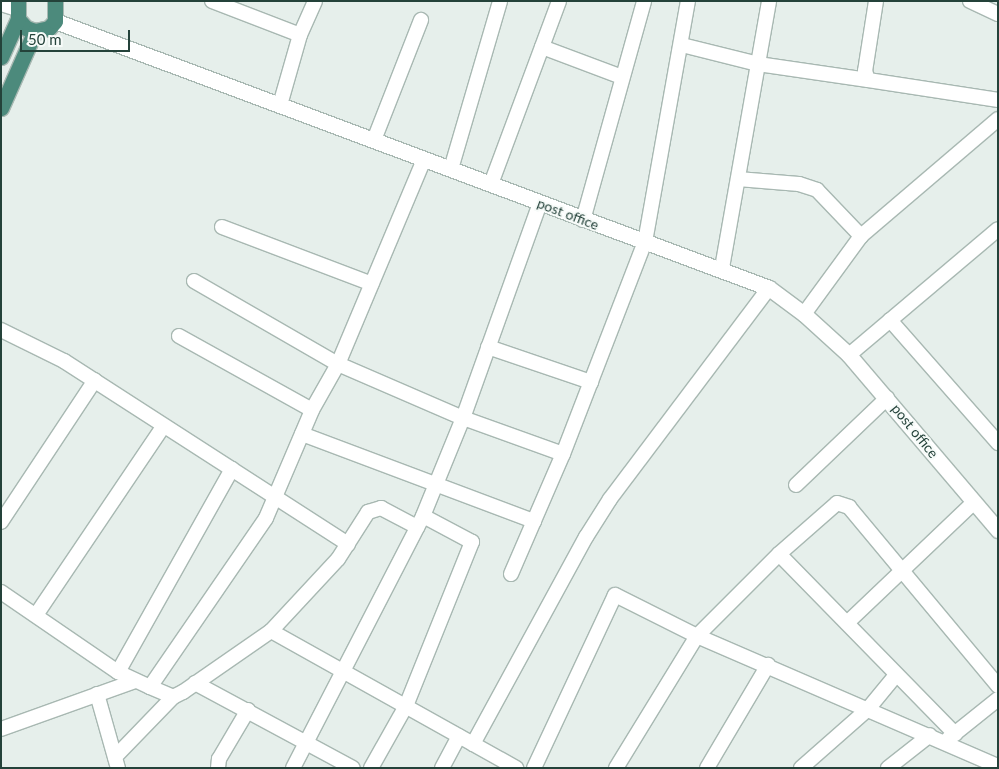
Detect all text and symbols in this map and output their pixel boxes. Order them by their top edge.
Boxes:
scale bar [22,20,132,52]
text: 50 m [28,30,62,48]
street label: post office [535,195,601,233]
street label: post office [888,401,942,461]

